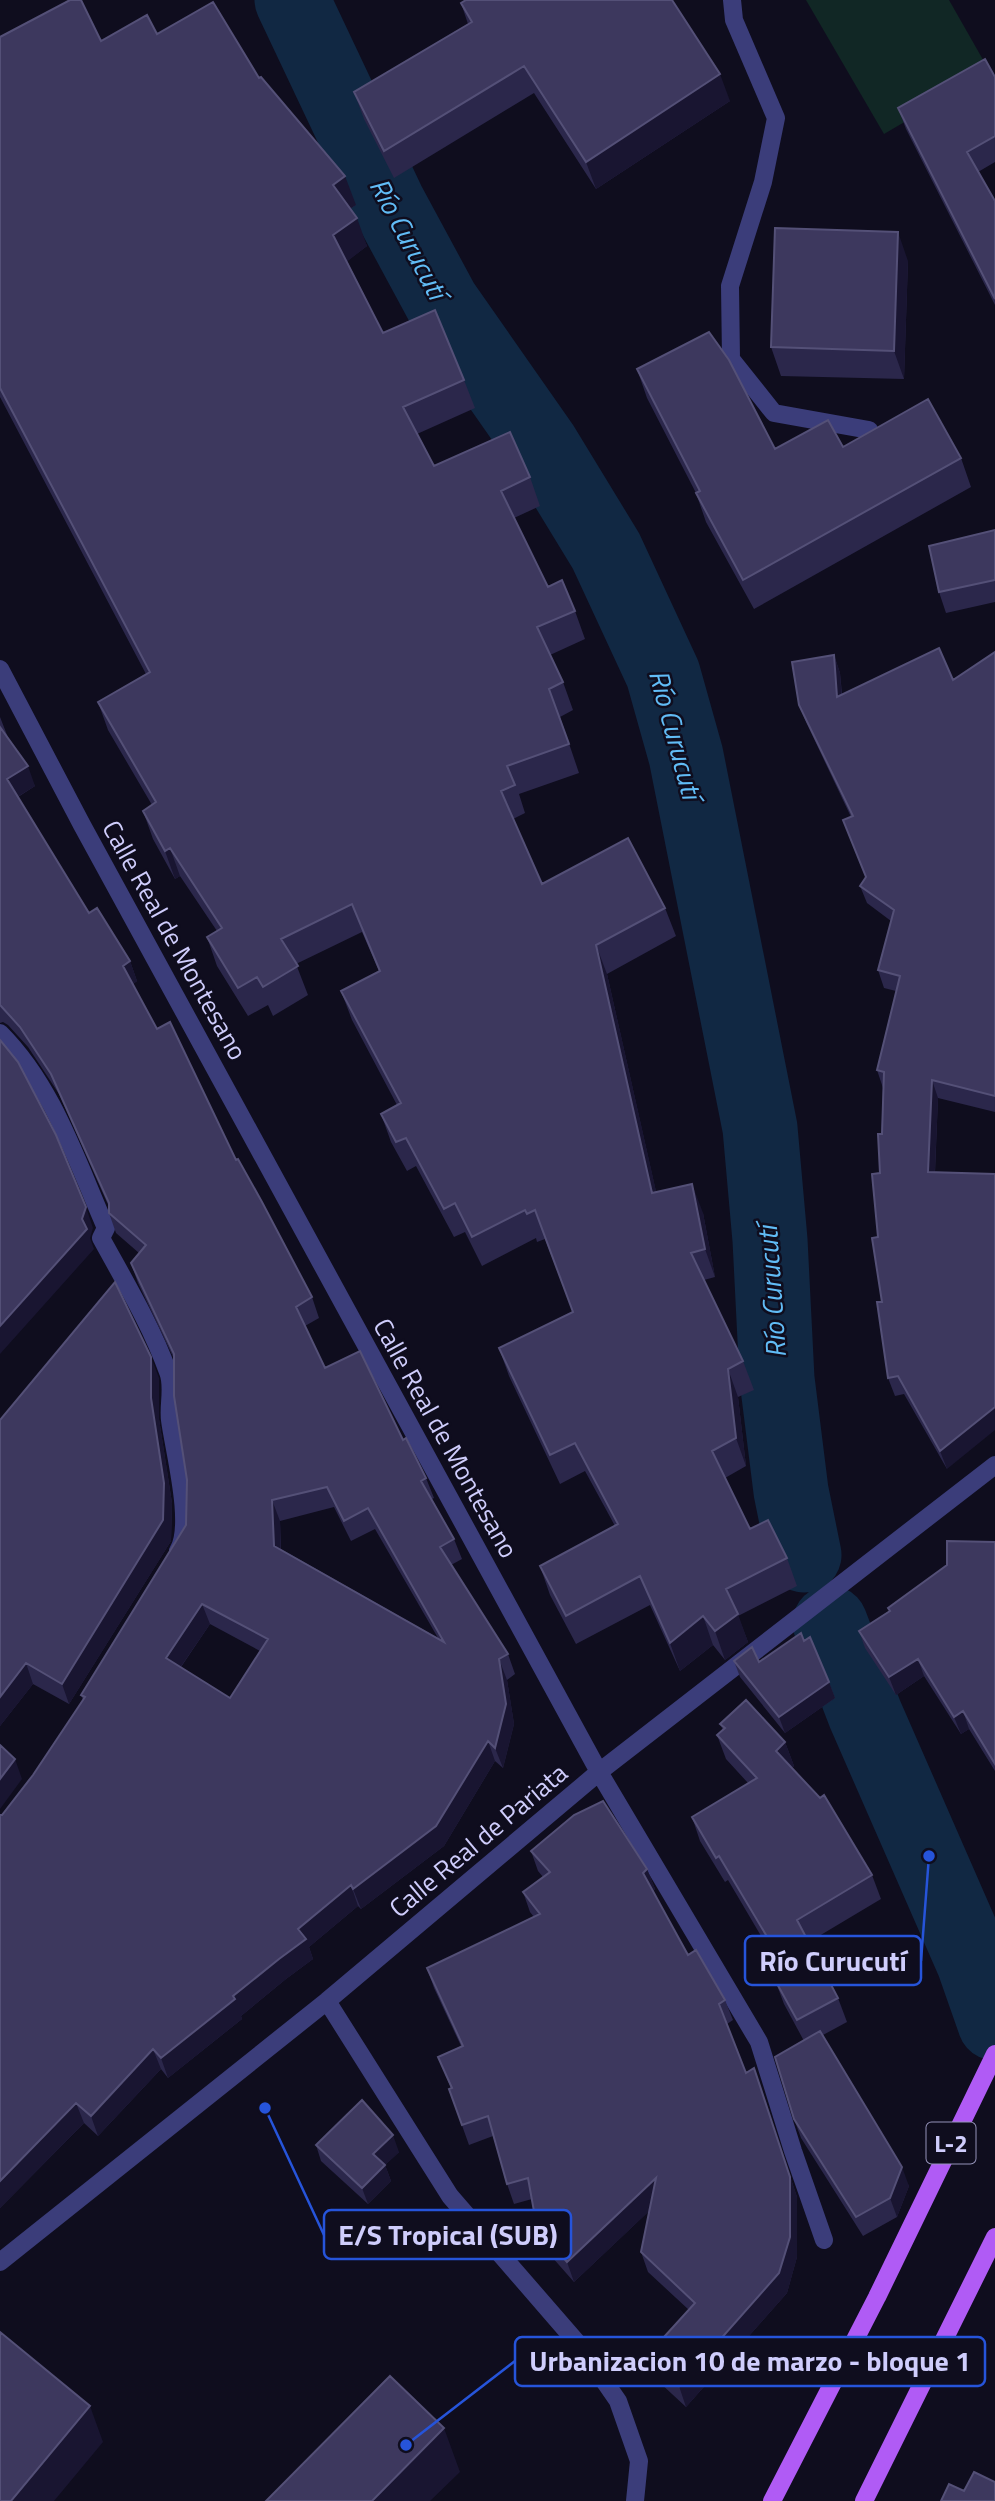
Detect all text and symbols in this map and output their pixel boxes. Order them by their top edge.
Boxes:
water label: Río Curucutí [359,170,462,312]
water label: Río Curucutí [638,665,715,809]
street label: Calle Real de Montesano [93,813,257,1067]
water label: Río Curucutí [745,1218,797,1359]
street label: Calle Real de Montesano [364,1311,528,1565]
street label: Calle Real de Pariata [380,1754,576,1926]
callout: Río Curucutí [745,1936,921,1985]
text: Río Curucutí [759,1939,909,1982]
road number: L-2 [926,2122,976,2164]
callout: E/S Tropical (SUB) [324,2210,571,2259]
text: E/S Tropical (SUB) [338,2213,558,2256]
callout: Urbanizacion 10 de marzo - bloque 1 [515,2337,985,2386]
text: Urbanizacion 10 de marzo - bloque 1 [529,2339,971,2382]

